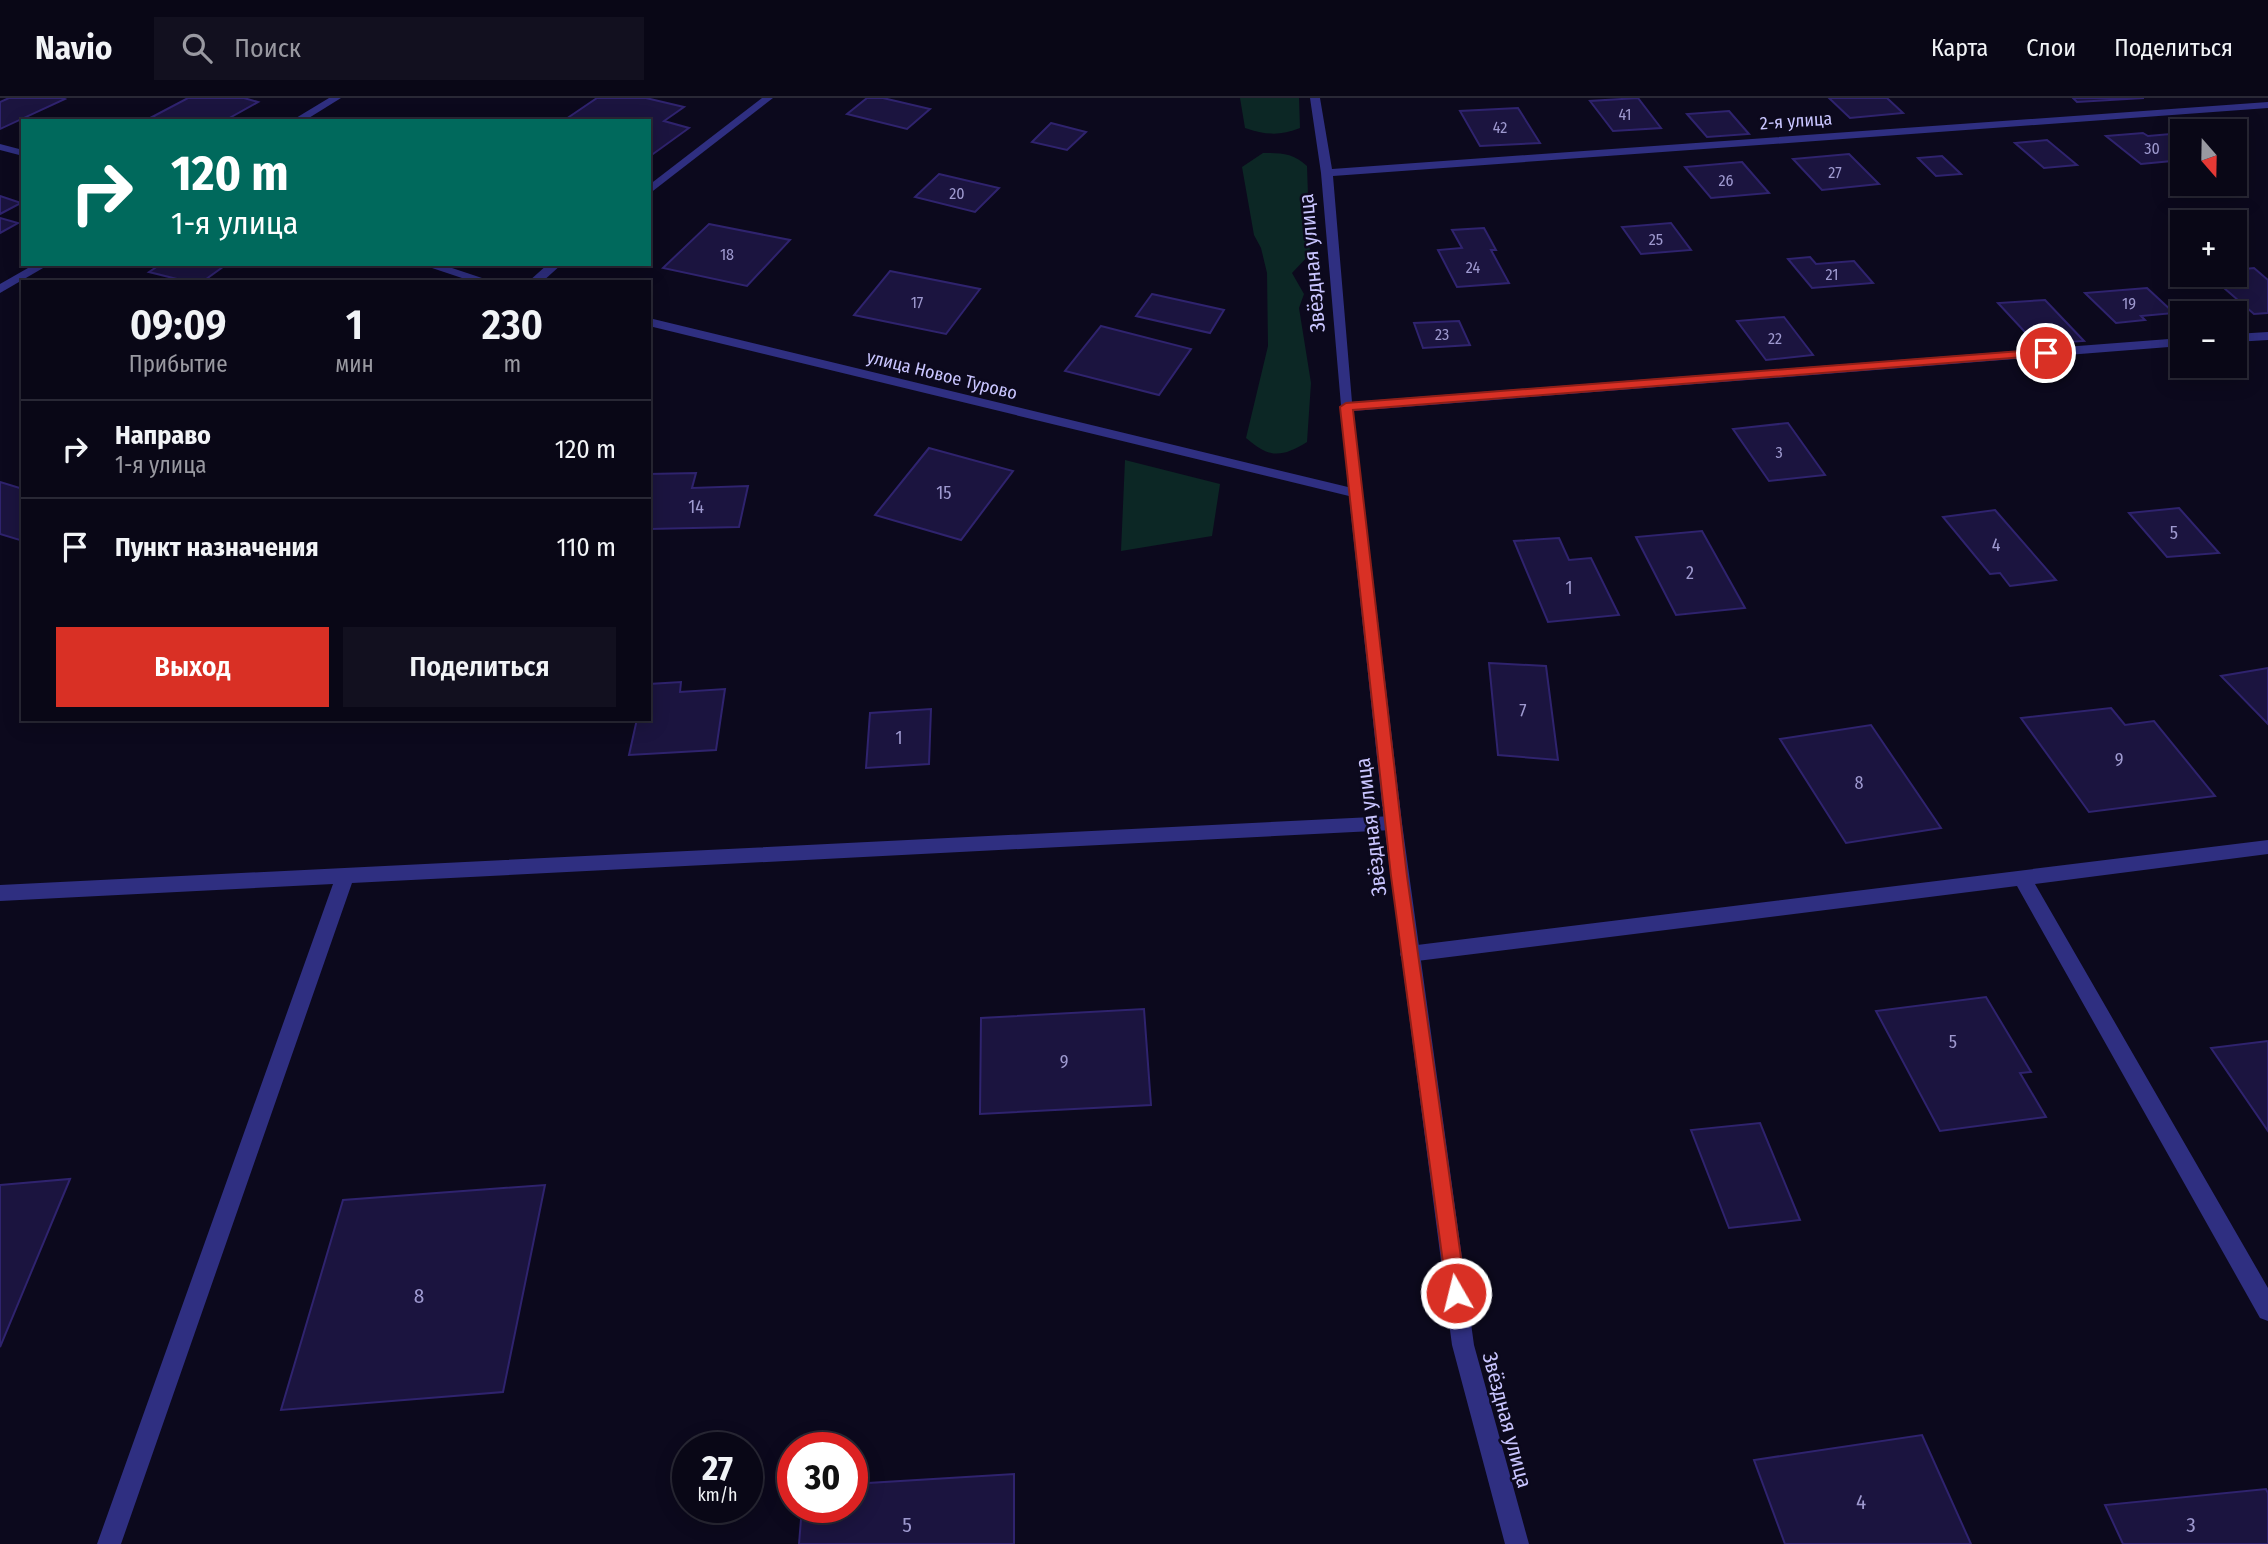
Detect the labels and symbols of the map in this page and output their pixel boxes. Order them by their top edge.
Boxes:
house number: 41 [1618,105,1632,124]
street label: 2-я улица [1759,107,1833,135]
house number: 42 [1493,118,1507,137]
north arrow [2170,119,2247,196]
house number: 30 [2144,139,2160,158]
house number: 27 [1828,163,1842,182]
house number: 26 [1719,171,1734,190]
house number: 20 [949,184,965,203]
street label: Звёздная улица [1293,192,1331,334]
house number: 25 [1649,230,1663,249]
house number: 18 [720,245,734,264]
house number: 24 [1466,258,1480,277]
house number: 21 [1826,265,1838,284]
house number: 17 [911,293,924,312]
house number: 19 [2122,294,2136,313]
pin [2016,323,2076,383]
house number: 23 [1435,325,1449,344]
house number: 22 [1768,329,1782,348]
street label: улица Новое Турово [864,346,1020,404]
house number: 3 [1775,443,1783,462]
house number: 15 [936,482,952,504]
house number: 14 [688,496,704,518]
house number: 5 [2170,522,2178,544]
house number: 4 [1992,534,2001,556]
house number: 2 [1686,562,1694,584]
house number: 1 [1565,577,1573,599]
house number: 7 [1519,700,1527,722]
house number: 1 [895,727,903,749]
house number: 9 [2115,749,2123,771]
street label: Звёздная улица [1350,756,1392,898]
house number: 8 [1855,772,1864,794]
house number: 5 [1949,1031,1957,1053]
house number: 9 [1060,1051,1068,1073]
position arrow [1419,1256,1493,1330]
house number: 8 [414,1283,424,1309]
street label: Звёздная улица [1476,1349,1538,1491]
speed limit sign: 30 [777,1432,868,1523]
house number: 4 [1856,1489,1866,1515]
house number: 5 [902,1512,912,1538]
house number: 3 [2186,1512,2196,1538]

